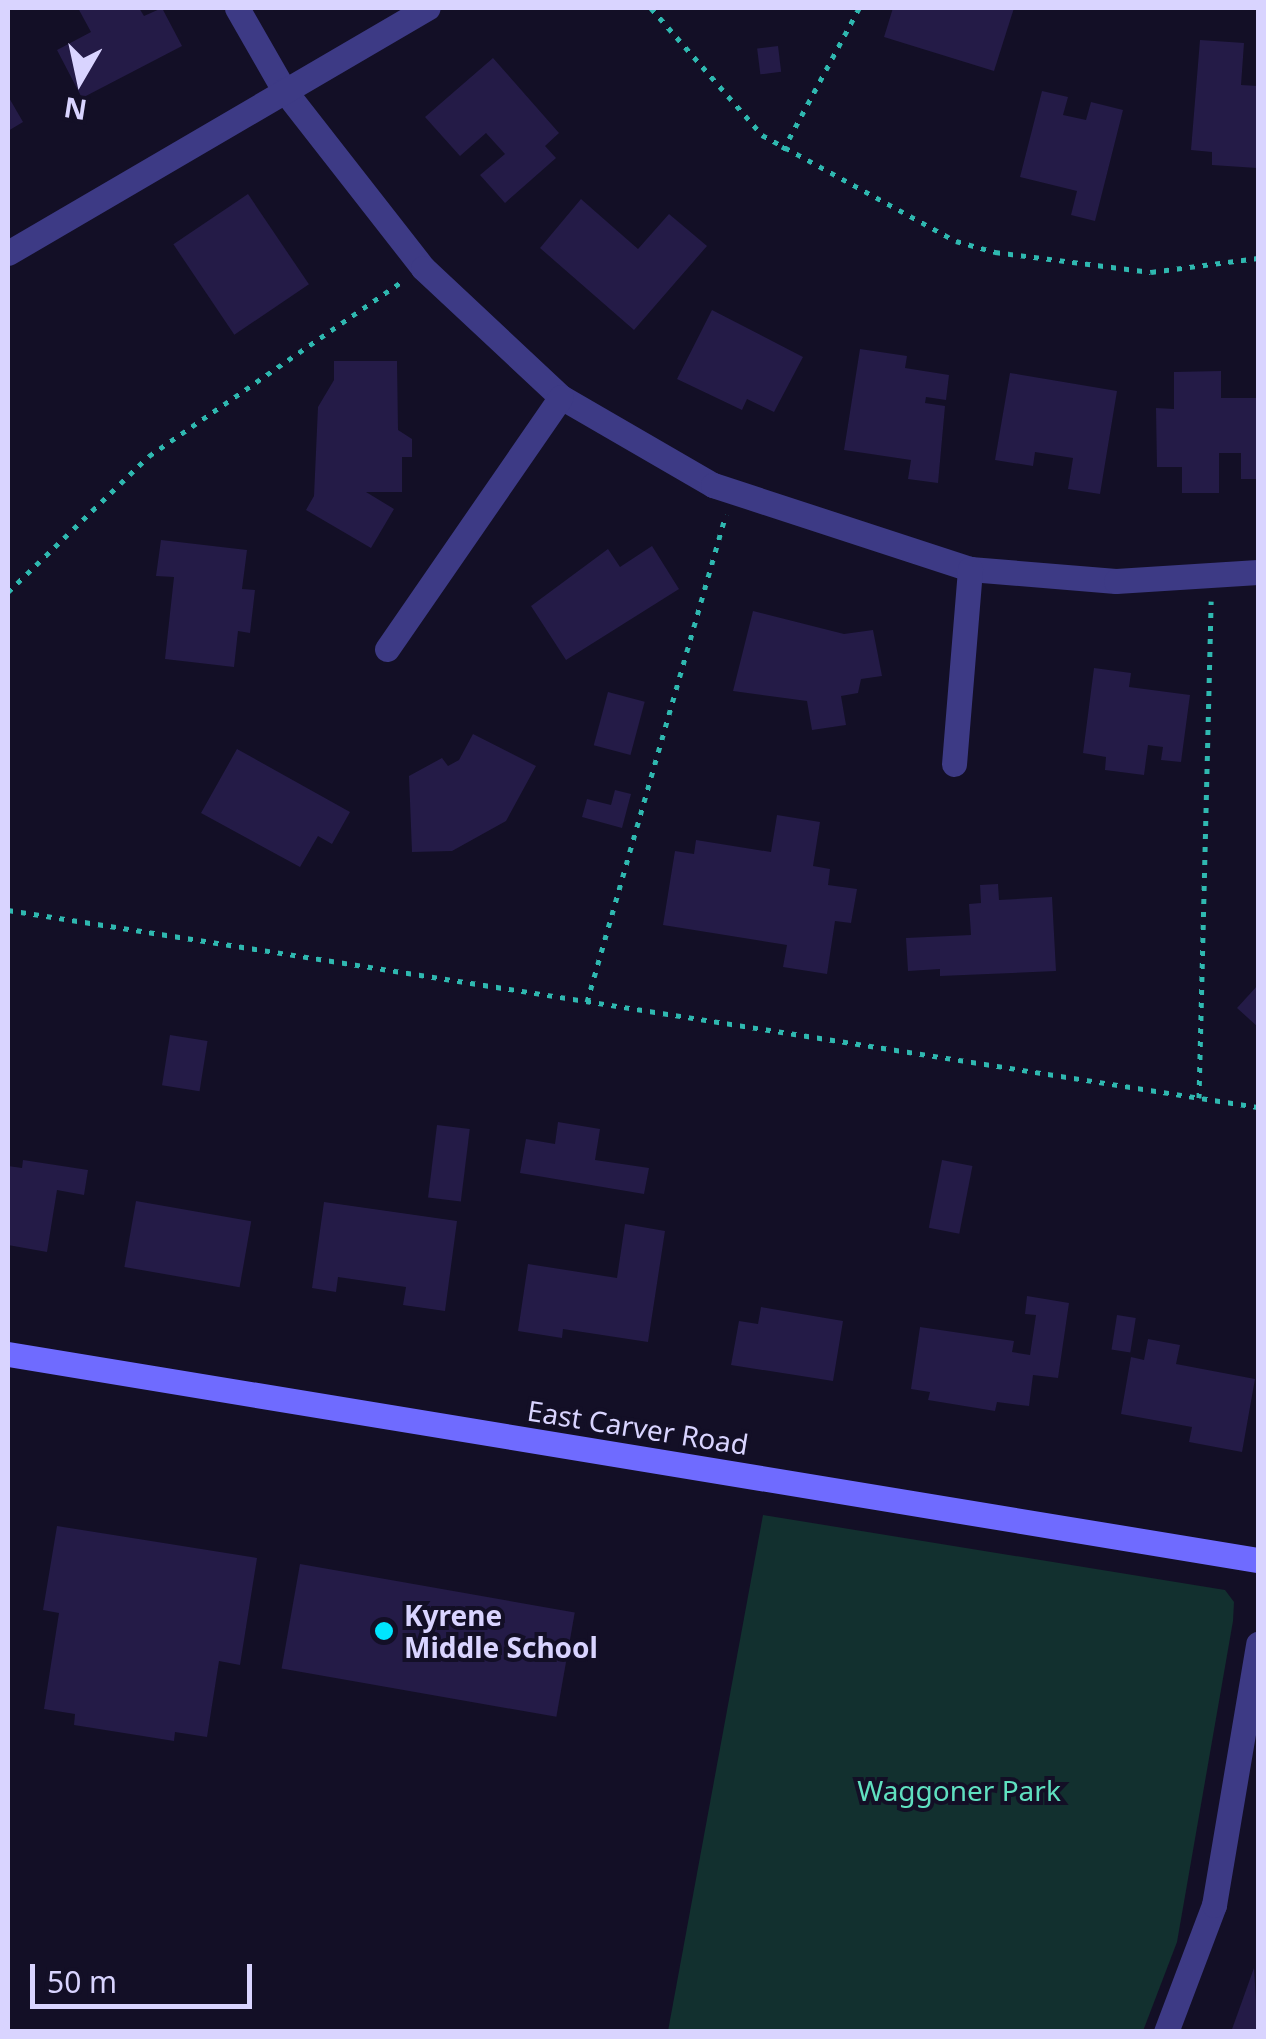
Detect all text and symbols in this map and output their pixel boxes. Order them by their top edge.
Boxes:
north arrow [30,30,130,130]
text: N [61,89,90,130]
street label: East Carver Road [525,1393,751,1461]
place label: Kyrene Middle School [404,1598,598,1664]
marker: Kyrene Middle School [373,1620,395,1642]
park label: Waggoner Park [857,1773,1061,1807]
scale bar [35,1944,258,2006]
text: 50 m [47,1961,117,2002]

